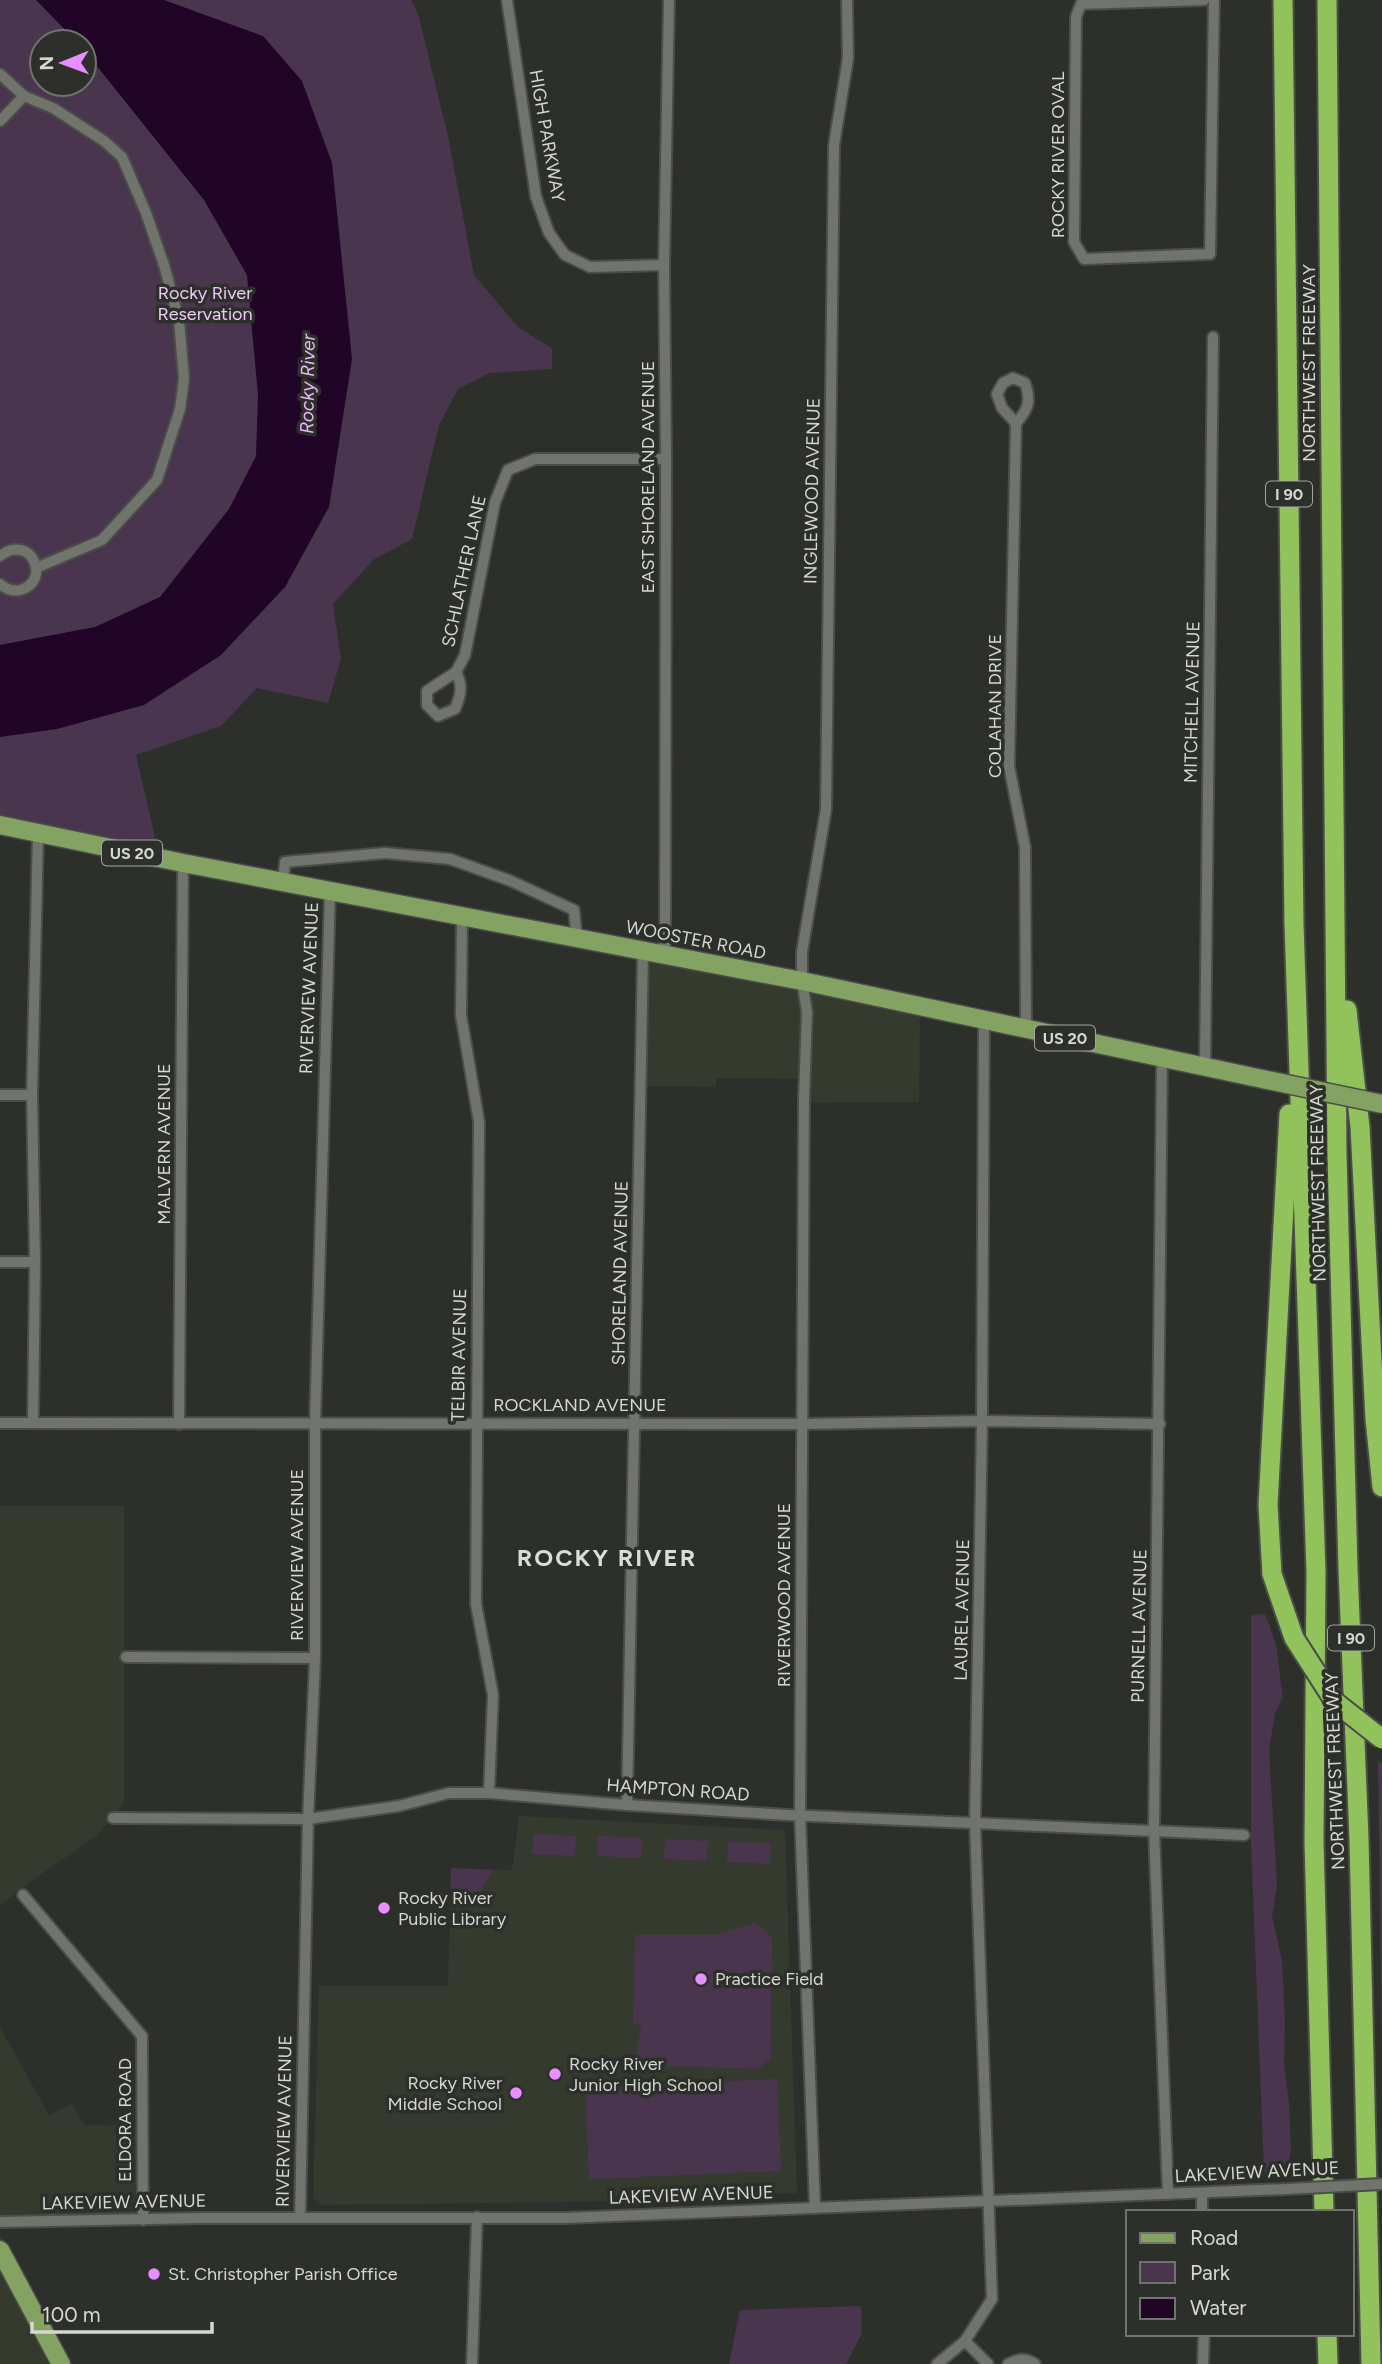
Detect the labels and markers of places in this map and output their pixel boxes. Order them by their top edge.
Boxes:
place label: Rocky River Public Library [398,1887,507,1930]
marker: Rocky River Public Library [376,1900,392,1916]
place label: Practice Field [715,1968,824,1990]
marker: Practice Field [693,1971,709,1987]
place label: Rocky River Junior High School [569,2053,722,2096]
marker: Rocky River Junior High School [547,2066,563,2082]
place label: Rocky River Middle School [388,2072,502,2115]
marker: Rocky River Middle School [508,2085,524,2101]
place label: St. Christopher Parish Office [168,2263,398,2285]
marker: St. Christopher Parish Office [146,2266,162,2282]

